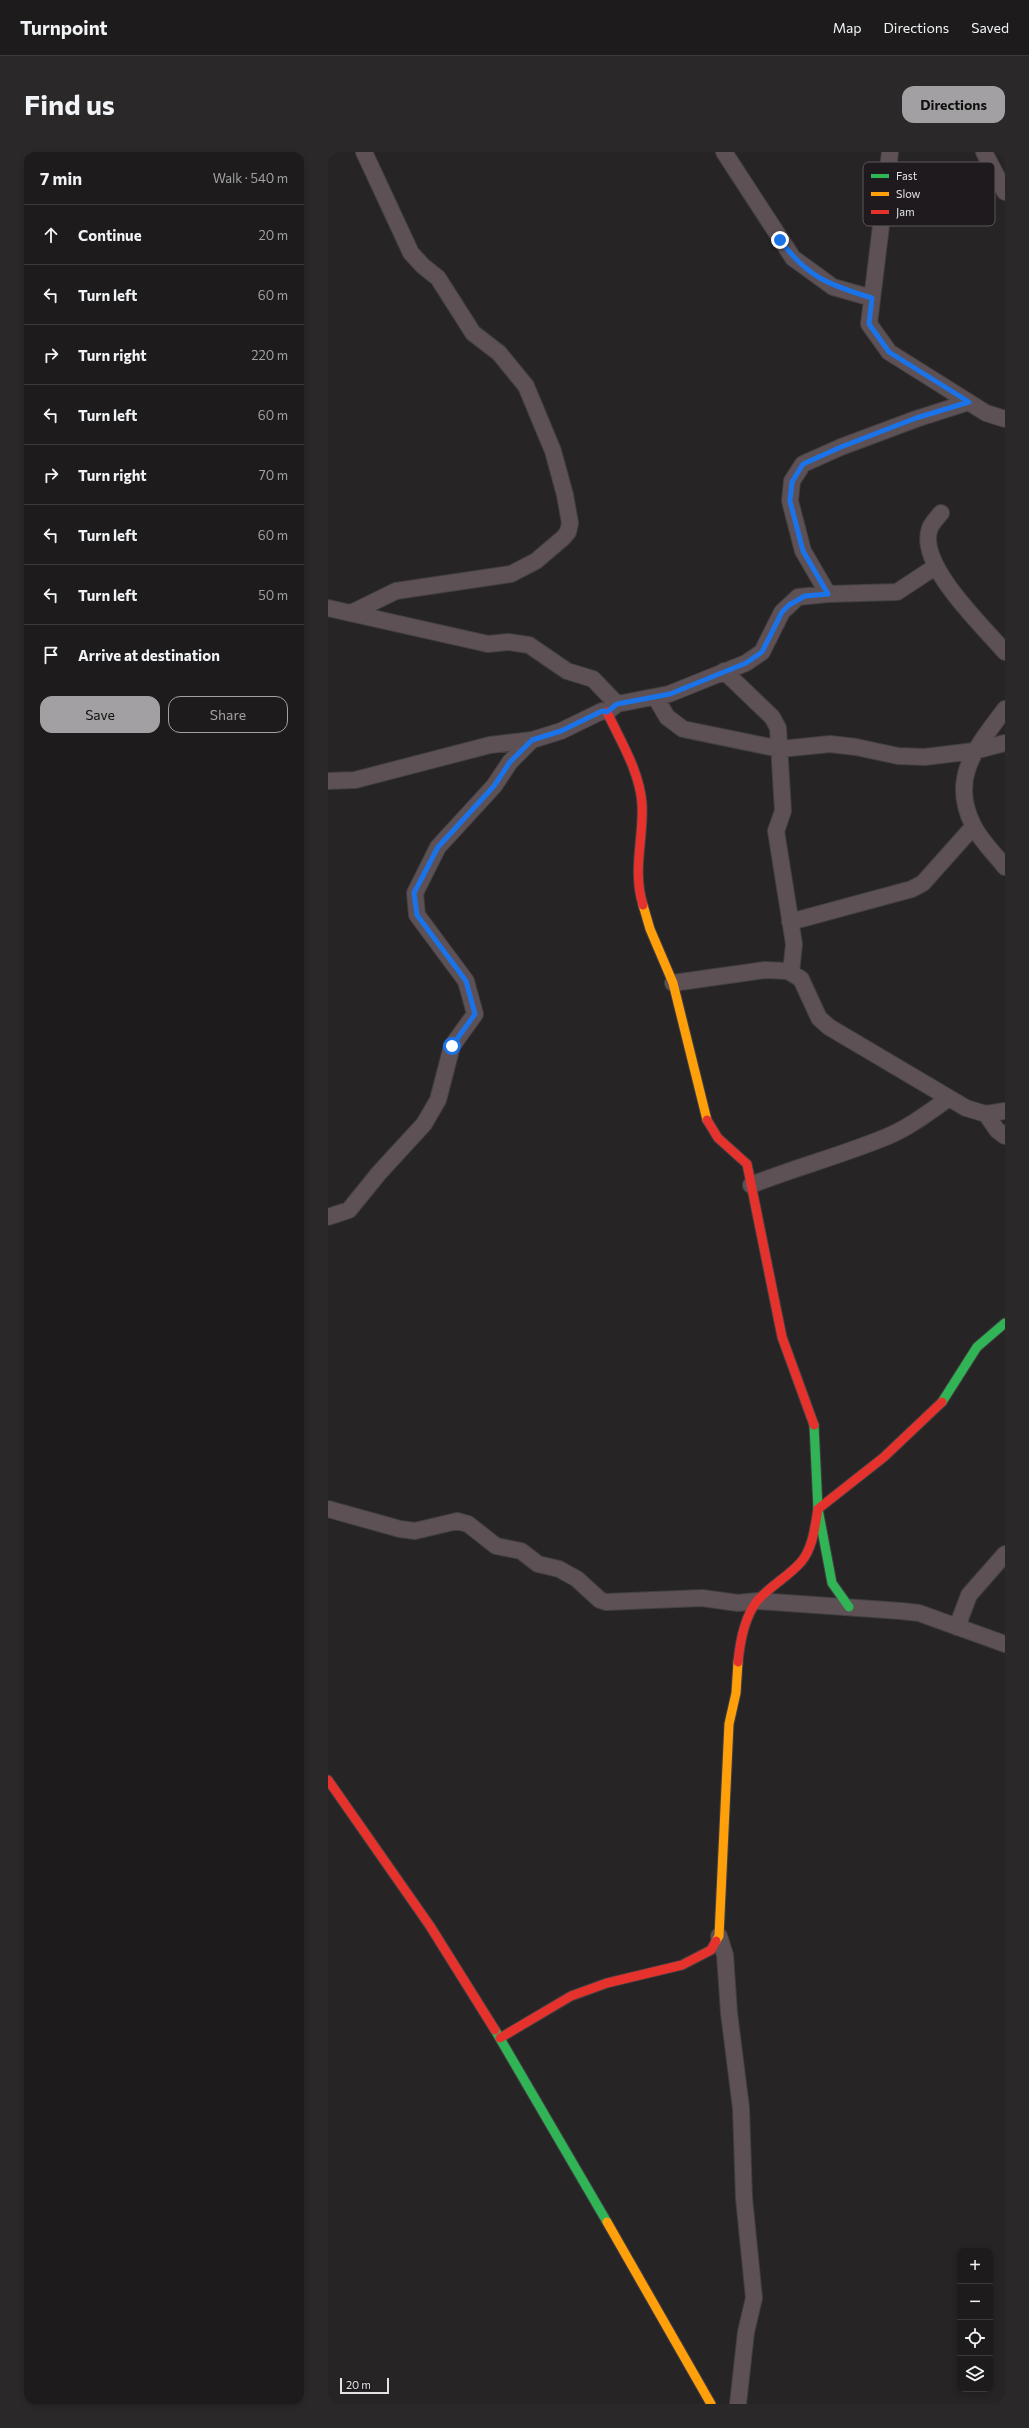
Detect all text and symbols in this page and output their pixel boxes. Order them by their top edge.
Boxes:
text: Turnpoint [20,16,108,39]
text: Map [833,19,862,36]
text: Directions [884,19,949,36]
text: Saved [971,19,1009,36]
button: Directions [902,86,1005,123]
text: Find us [24,87,115,121]
legend [863,162,995,226]
text: 7 min [40,168,82,189]
text: Fast [896,169,918,182]
text: Walk · 540 m [213,170,288,186]
text: Slow [896,187,921,200]
text: Jam [896,205,915,219]
icon: ahead [40,224,62,246]
text: Continue [78,226,142,244]
text: 20 m [259,227,288,243]
route end [771,231,789,249]
icon: left [40,284,62,306]
text: Turn left [78,286,137,304]
text: 60 m [258,287,288,303]
icon: right [40,344,62,366]
text: Turn right [78,346,147,364]
text: 220 m [251,347,288,363]
icon: left [40,404,62,426]
text: Turn left [78,406,137,424]
text: 60 m [258,407,288,423]
icon: right [40,464,62,486]
text: Turn right [78,466,147,484]
text: 70 m [259,467,288,483]
icon: left [40,524,62,546]
text: Turn left [78,526,137,544]
text: 60 m [258,527,288,543]
icon: left [40,584,62,606]
text: Turn left [78,586,137,604]
text: 50 m [258,587,288,603]
icon: arrive [40,644,62,666]
text: Arrive at destination [78,646,220,664]
button: Save [40,696,160,733]
button: Share [168,696,288,733]
route start [443,1037,461,1055]
map controls [957,2248,993,2392]
button: + [957,2248,993,2284]
button: − [957,2284,993,2320]
button: locate [957,2320,993,2356]
button: layers [957,2356,993,2392]
scale bar [340,2376,389,2395]
text: 20 m [346,2378,371,2391]

